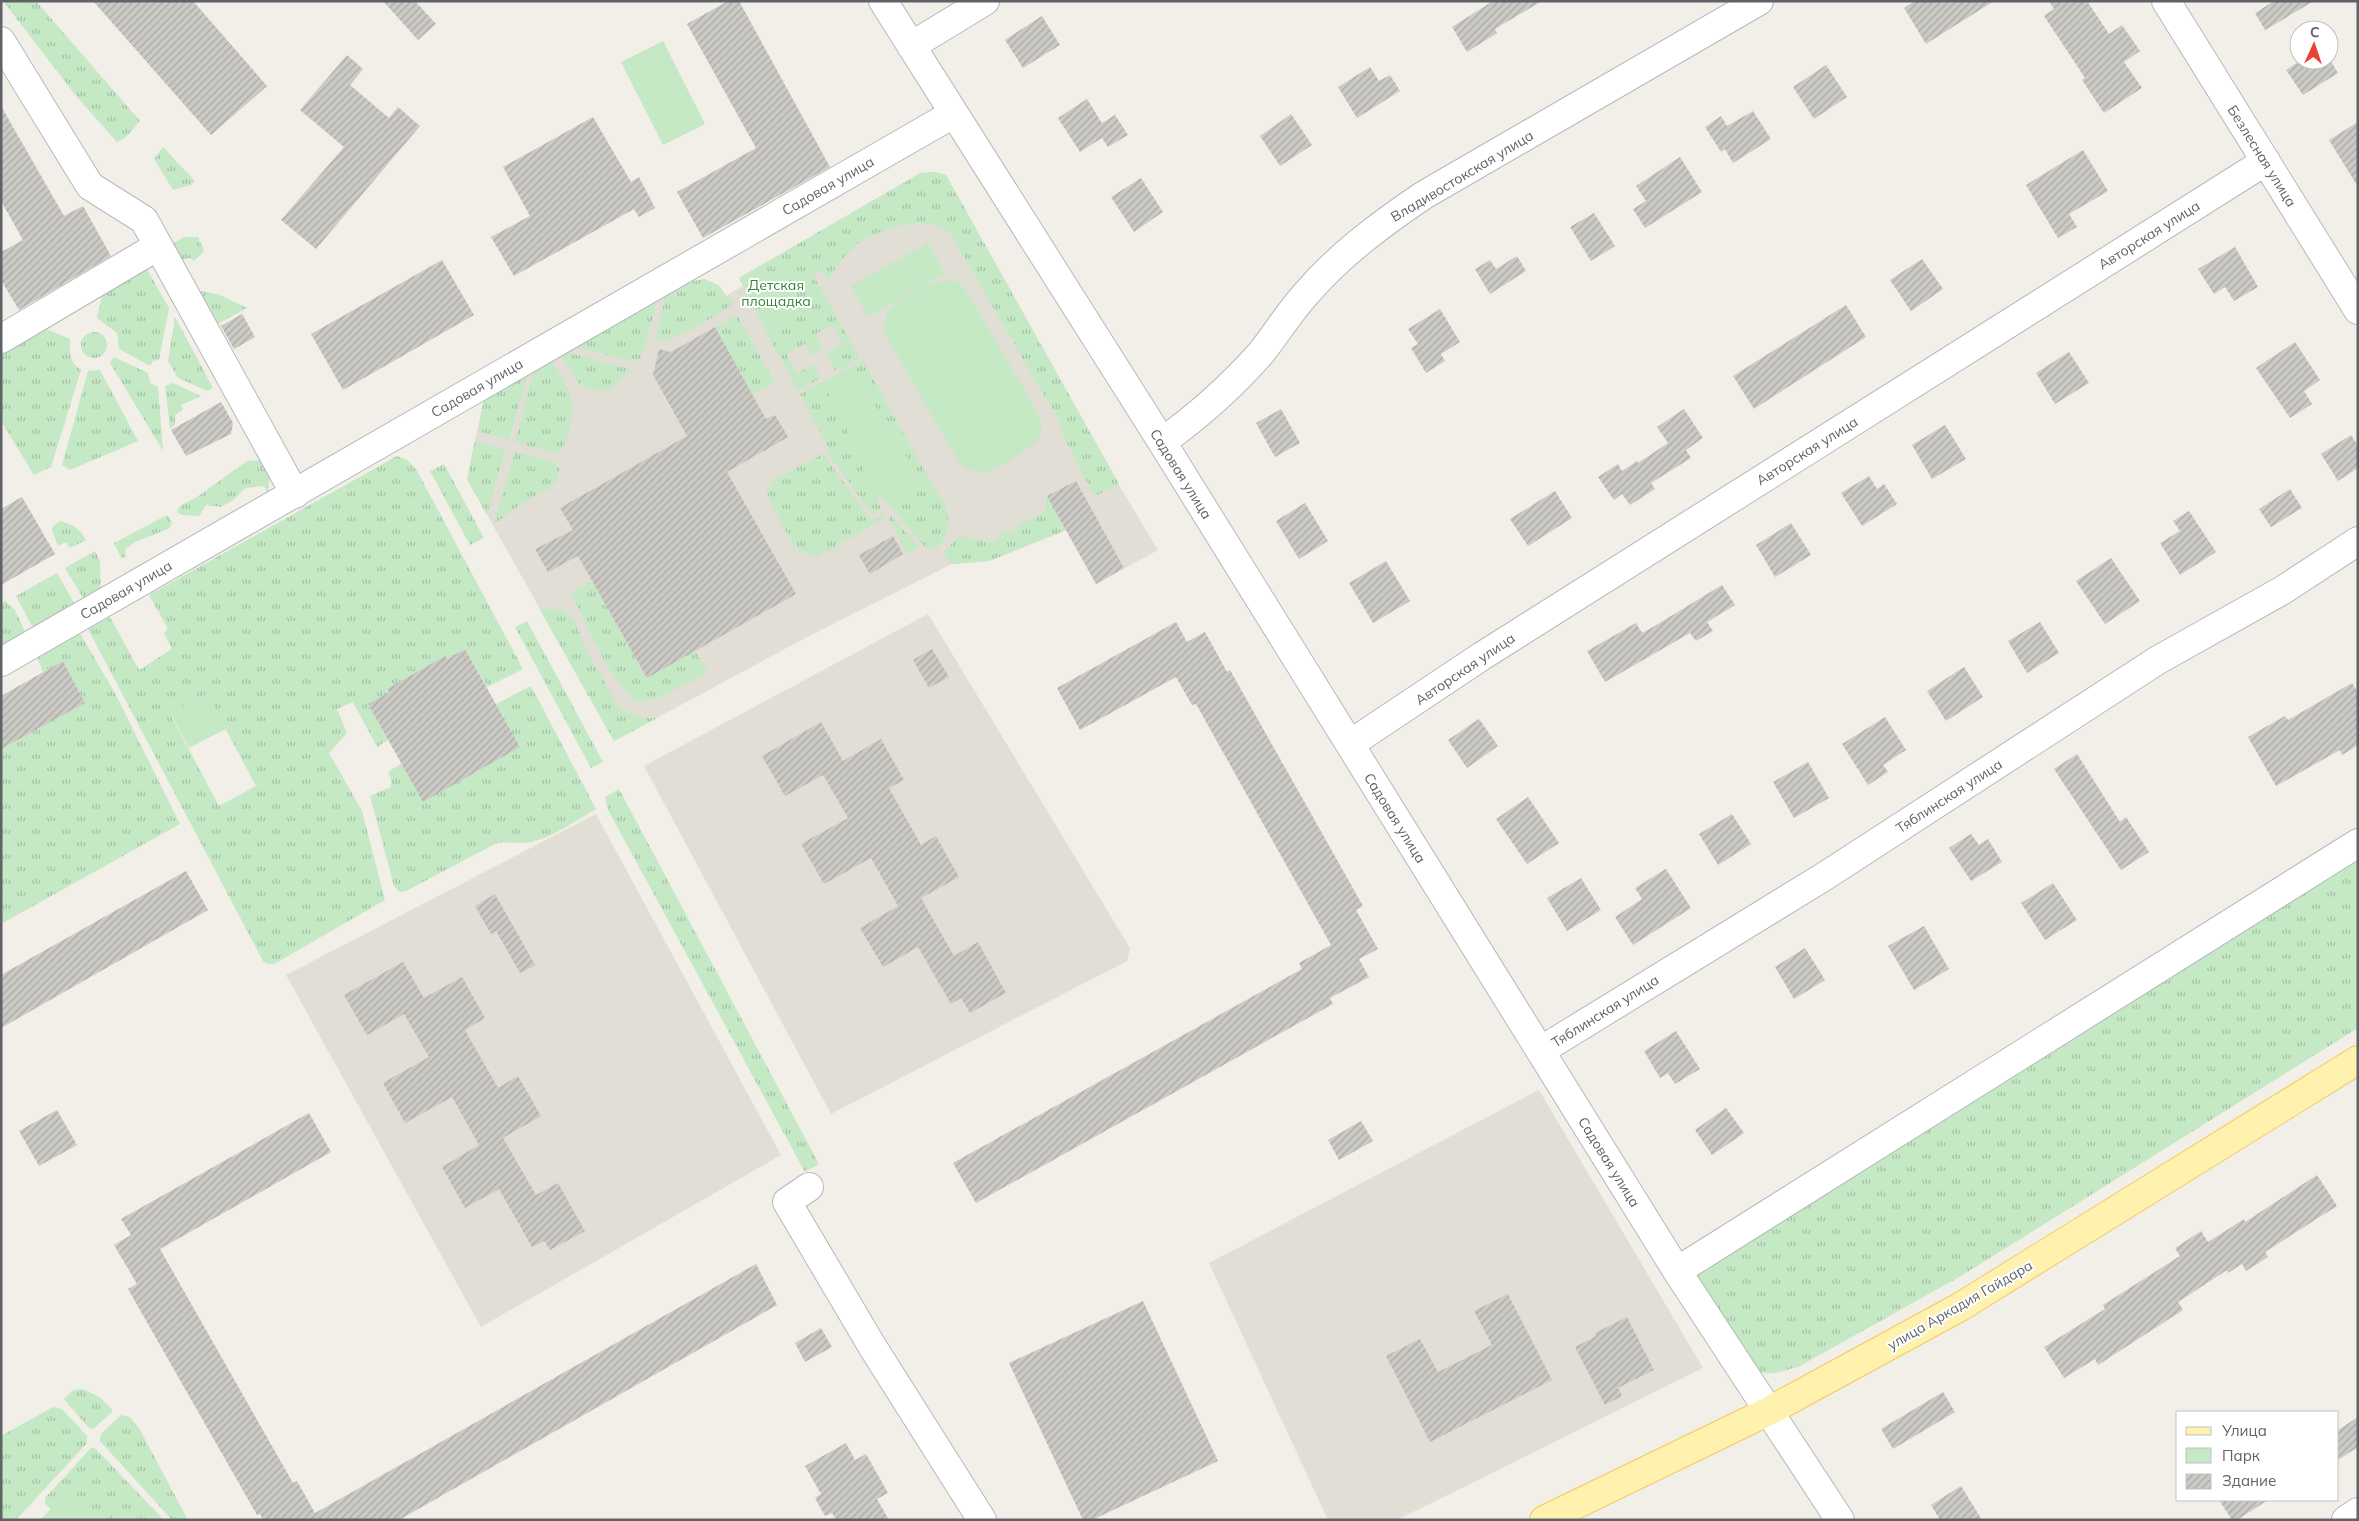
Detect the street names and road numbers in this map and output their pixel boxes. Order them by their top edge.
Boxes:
street label: Безлесная улица [2224,102,2300,210]
street label: Владивостокская улица [1387,126,1537,226]
street label: Садовая улица [779,152,877,220]
street label: Авторская улица [2095,196,2203,274]
street label: Садовая улица [428,354,526,422]
street label: Авторская улица [1753,412,1861,490]
street label: Садовая улица [1146,426,1216,522]
street label: Садовая улица [77,556,175,624]
street label: Авторская улица [1412,629,1518,709]
street label: Тяблинская улица [1892,755,2006,837]
street label: Садовая улица [1360,770,1430,866]
street label: Тяблинская улица [1548,971,1662,1051]
street label: Садовая улица [1574,1114,1644,1210]
street label: улица Аркадия Гайдара [1884,1256,2036,1354]

